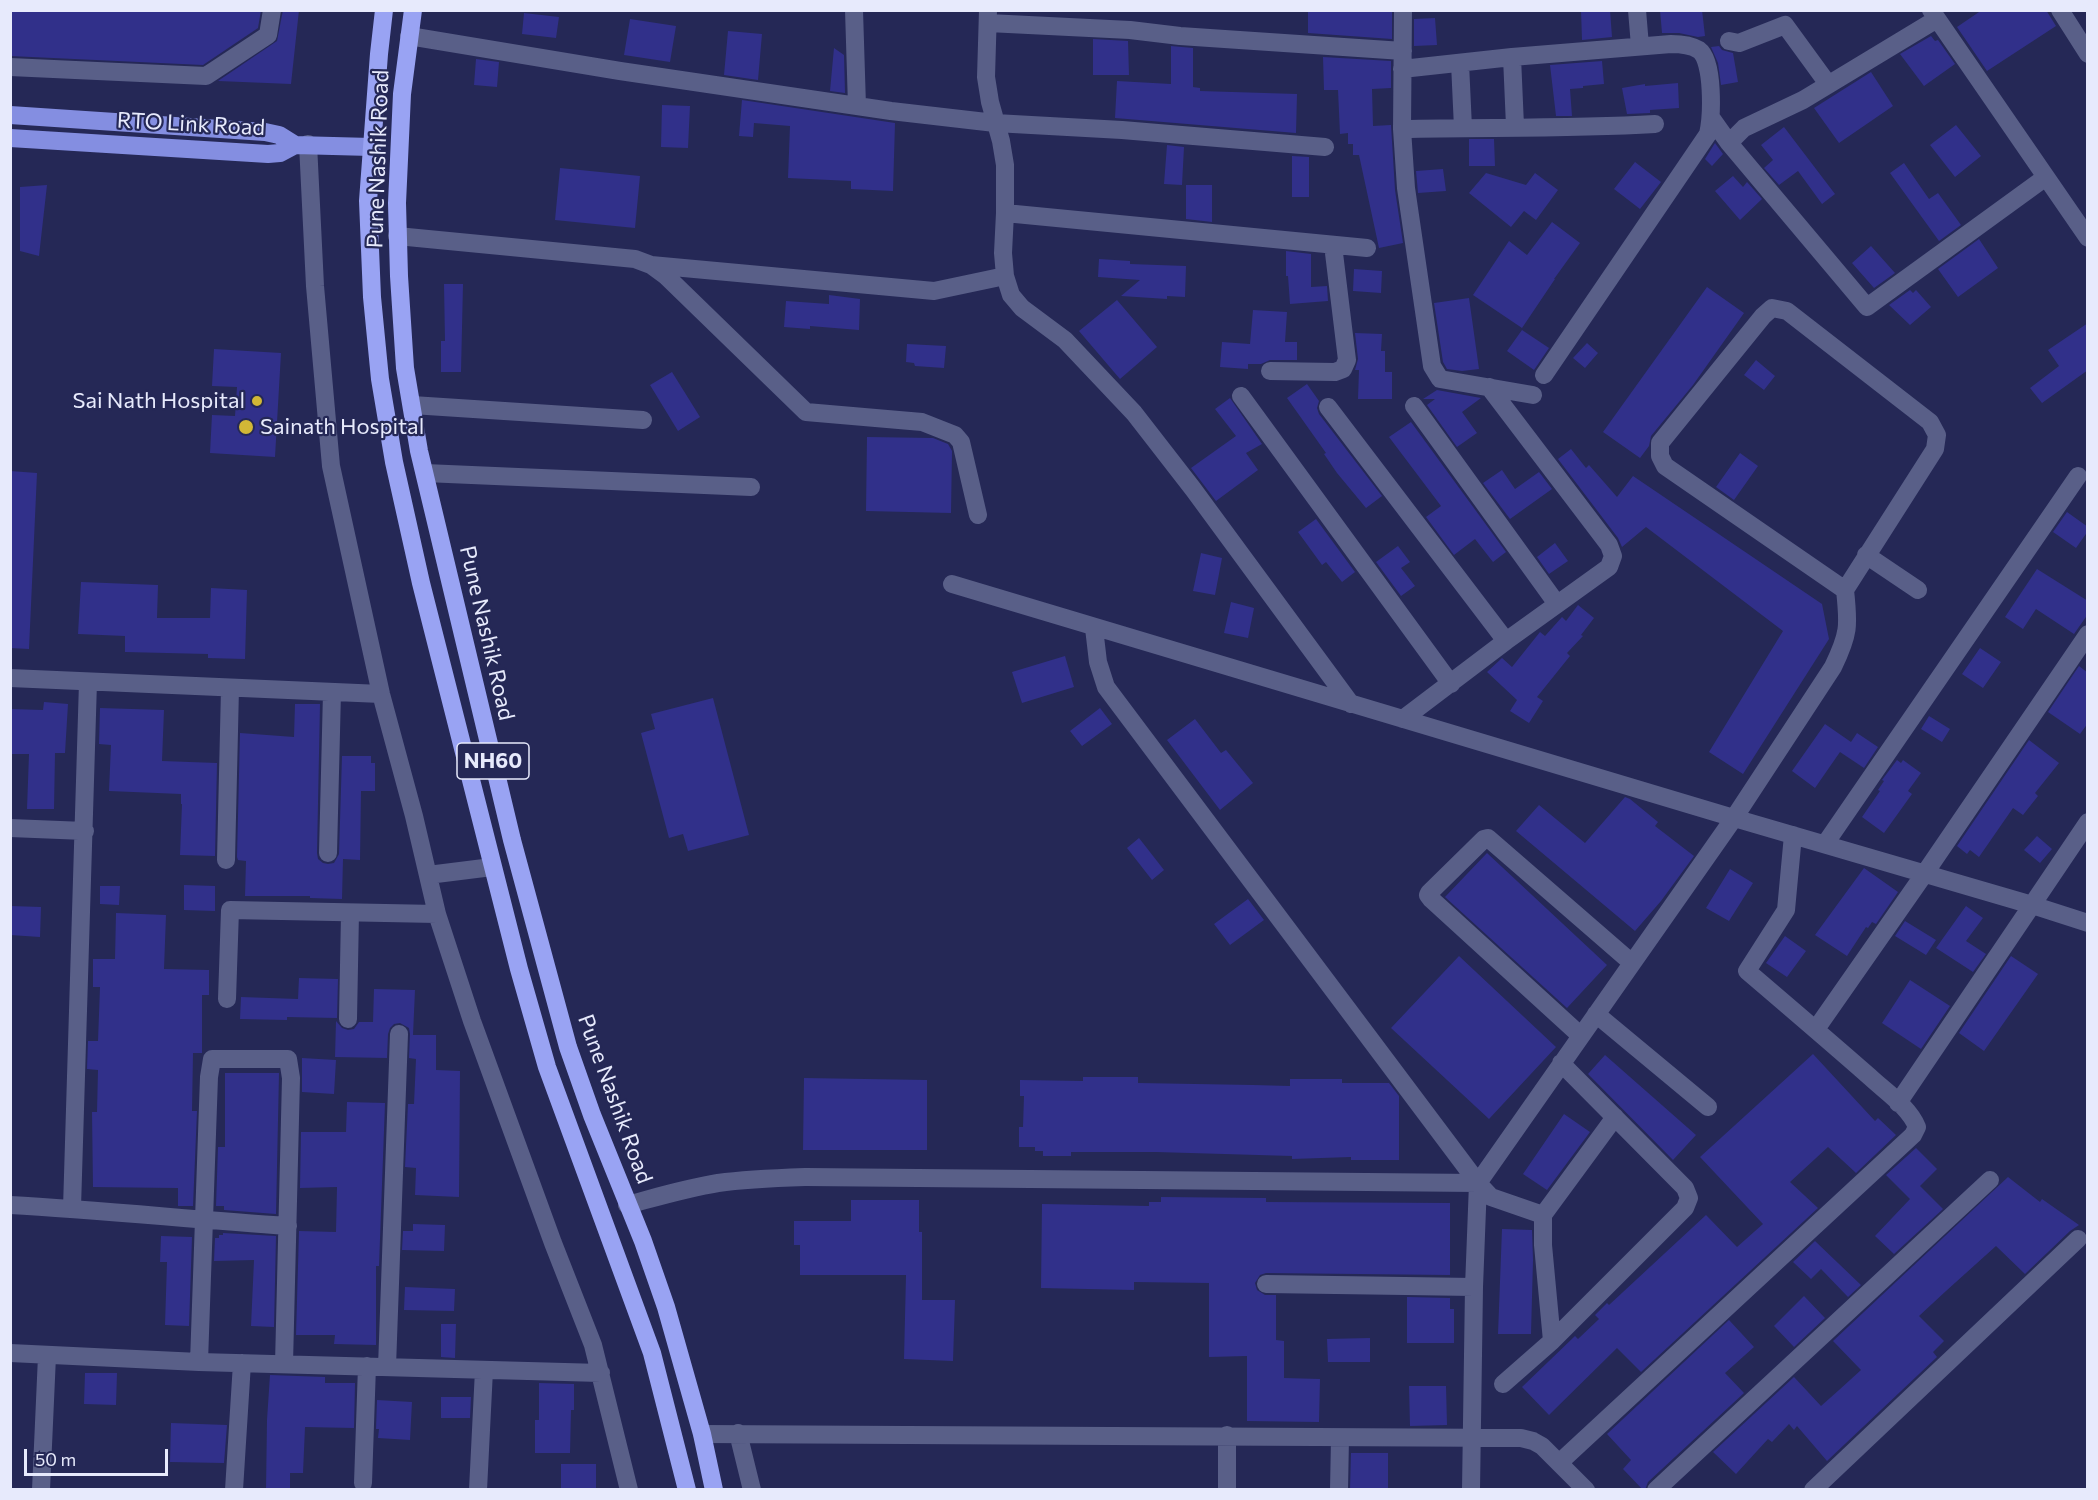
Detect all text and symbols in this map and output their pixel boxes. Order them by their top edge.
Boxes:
street label: Pune Nashik Road [362,69,394,249]
street label: RTO Link Road [116,107,266,141]
place label: Sai Nath Hospital [73,388,245,414]
marker: Sai Nath Hospital [250,394,264,408]
place label: Sainath Hospital [260,414,424,440]
marker: Sainath Hospital [237,418,255,436]
street label: Pune Nashik Road [454,543,520,723]
road number: NH60 [457,743,529,779]
street label: Pune Nashik Road [572,1011,658,1187]
scale bar [27,1437,171,1475]
text: 50 m [35,1448,76,1470]

